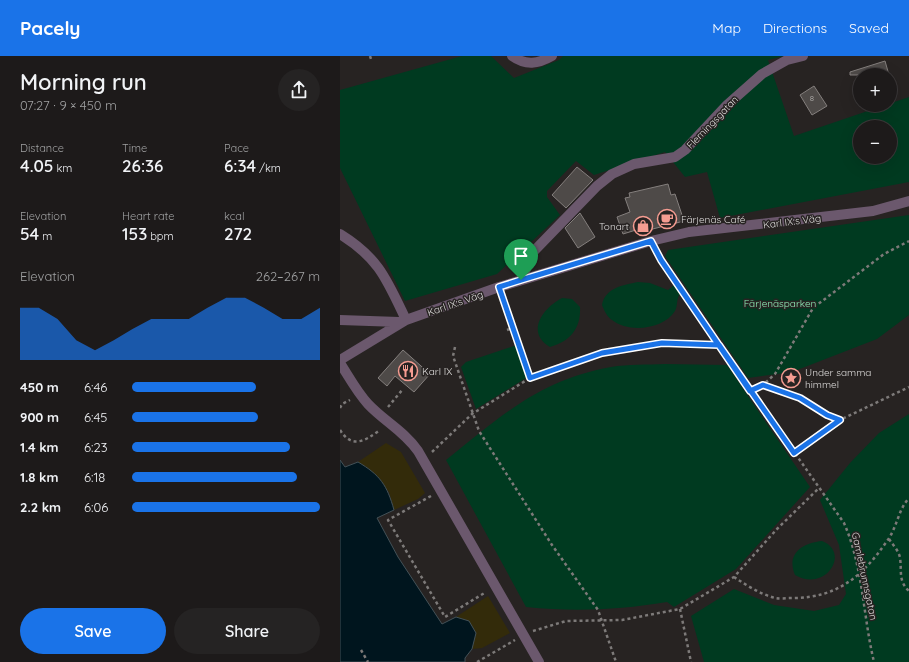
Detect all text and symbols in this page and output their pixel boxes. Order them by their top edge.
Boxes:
text: Pacely [20,16,80,40]
text: Map [712,19,741,37]
text: Directions [763,19,827,37]
text: Saved [849,19,889,37]
text: Morning run [20,68,147,96]
map controls [853,68,897,164]
button: + [853,68,897,112]
button: share [278,69,320,111]
street label: Flemingsgatan [684,93,741,152]
house number: 8 [810,93,814,103]
text: 07:27 · 9 × 450 m [20,97,117,113]
button: − [853,120,897,164]
text: Distance [20,141,64,155]
text: Time [122,141,147,155]
text: Pace [224,141,249,155]
text: 4.05 [20,155,53,176]
text: 26:36 [122,155,163,176]
text: 6:34 [224,155,256,176]
text: km [53,161,72,175]
text: /km [256,161,281,175]
cafe icon: Färjenäs Café [656,208,678,230]
text: Elevation [20,209,66,223]
text: Heart rate [122,209,174,223]
text: kcal [224,209,245,223]
street label: Karl IX:s Väg [762,211,822,232]
place label: Färjenäs Café [681,213,746,226]
shop icon: Tonart [632,215,654,237]
place label: Tonart [599,220,630,233]
text: 54 [20,223,39,244]
text: 153 [122,223,147,244]
text: 272 [224,223,252,244]
text: m [39,229,52,243]
text: bpm [147,229,174,243]
pin [504,239,538,280]
icon: arrive [510,245,532,267]
text: Elevation [20,268,75,284]
text: 262–267 m [256,268,320,284]
street label: Karl IX:s Väg [425,288,485,319]
park label: Färjenäsparken [744,297,816,310]
restaurant icon: Karl IX [397,360,419,382]
place label: Karl IX [422,365,452,378]
place label: Under samma himmel [805,366,871,391]
place icon: Under samma himmel [780,367,802,389]
text: 450 m [20,379,59,395]
text: 6:46 [84,379,107,395]
text: 900 m [20,409,59,425]
text: 6:45 [84,409,107,425]
text: 1.4 km [20,439,59,455]
text: 6:23 [84,439,107,455]
text: 1.8 km [20,469,58,485]
text: 6:18 [84,469,105,485]
text: 2.2 km [20,499,61,515]
text: 6:06 [84,499,108,515]
street label: Gamlebrunnsgatan [849,531,880,621]
button: Save [20,608,166,654]
button: Share [174,608,320,654]

